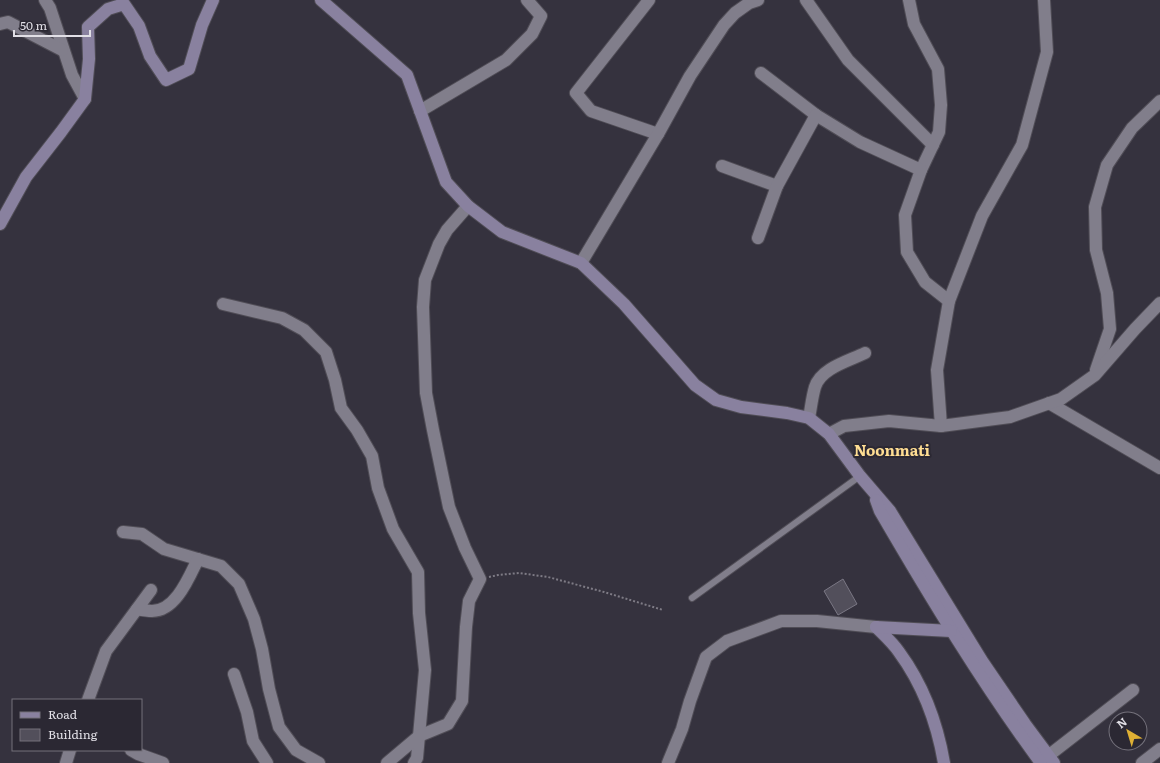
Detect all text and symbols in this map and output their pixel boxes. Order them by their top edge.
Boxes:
scale bar [14,12,90,38]
text: 50 m [20,16,47,34]
district label: Noonmati [854,438,931,461]
legend [12,699,142,751]
text: Road [48,705,78,723]
north arrow [1108,711,1148,751]
text: N [1113,713,1130,731]
text: Building [48,725,98,743]

